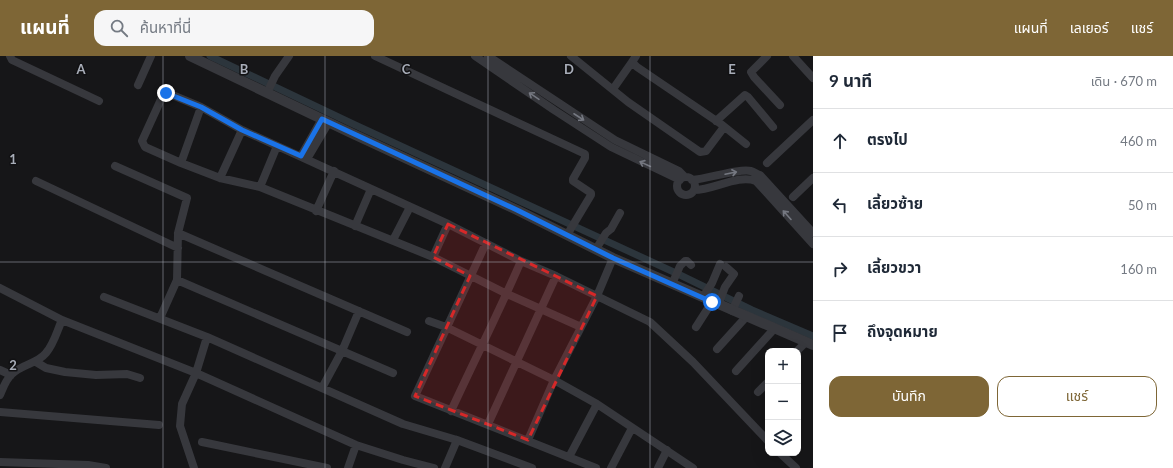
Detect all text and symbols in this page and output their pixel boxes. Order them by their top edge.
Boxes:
search box [94,10,374,46]
text: แผนที่ [20,15,70,38]
icon: search [108,17,130,39]
text: ค้นหาที่นี่ [140,18,191,36]
text: แผนที่ [1014,19,1048,36]
text: เลเยอร์ [1070,19,1109,36]
text: แชร์ [1131,19,1153,36]
text: A [75,61,86,77]
text: B [240,61,249,77]
text: C [402,61,411,77]
text: D [564,61,574,77]
text: E [728,61,736,77]
text: 9 นาที [829,70,872,91]
text: เดิน · 670 m [1091,73,1157,89]
route end [157,84,175,102]
one-way arrow [529,92,540,100]
one-way arrow [573,113,584,121]
icon: ahead [829,130,851,152]
text: ตรงไป [867,130,908,148]
text: 460 m [1120,133,1157,149]
text: 1 [9,151,17,167]
one-way arrow [639,159,651,167]
one-way arrow [724,169,737,177]
icon: left [829,194,851,216]
text: เลี้ยวซ้าย [867,194,923,212]
text: 50 m [1128,197,1157,213]
one-way arrow [782,210,791,220]
icon: right [829,258,851,280]
text: เลี้ยวขวา [867,258,921,276]
text: 160 m [1120,261,1157,277]
route start [703,293,721,311]
icon: arrive [829,322,851,344]
text: ถึงจุดหมาย [867,322,938,340]
map controls [765,348,801,456]
button: + [765,348,801,384]
text: 2 [9,357,17,373]
button: บันทึก [829,376,989,417]
button: แชร์ [997,376,1157,417]
button: − [765,384,801,420]
button: layers [765,420,801,456]

